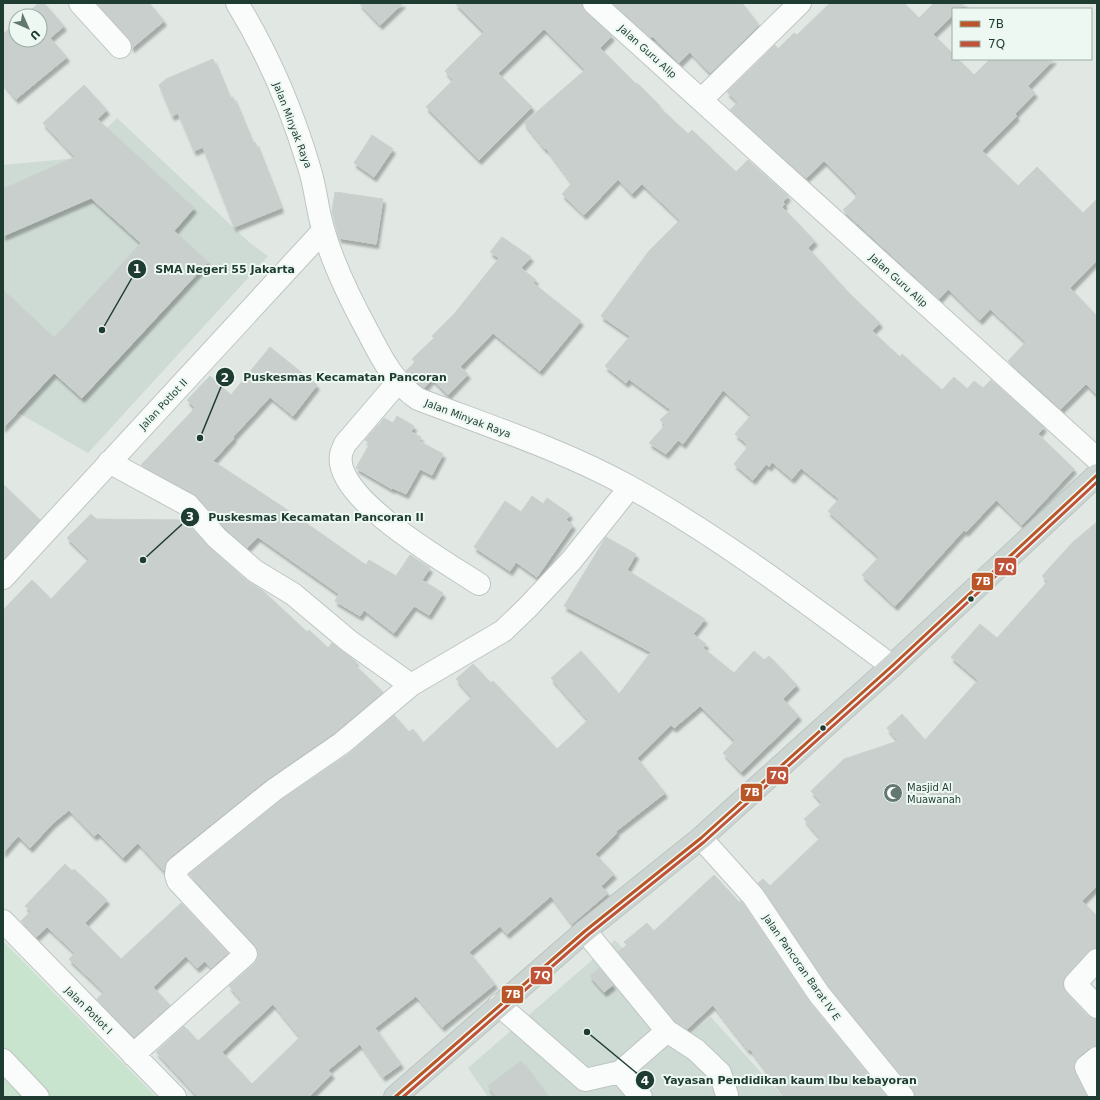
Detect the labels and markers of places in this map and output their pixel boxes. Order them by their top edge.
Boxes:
callout: SMA Negeri 55 Jakarta [127,258,303,281]
callout: Puskesmas Kecamatan Pancoran [215,366,455,389]
callout: Puskesmas Kecamatan Pancoran II [180,506,431,529]
unlabelled marker [966,594,976,604]
unlabelled marker [818,723,828,733]
mosque icon: Masjid Al Muawanah [882,782,904,804]
place label: Masjid Al Muawanah [907,782,961,805]
callout: Yayasan Pendidikan kaum Ibu kebayoran [635,1069,925,1092]

